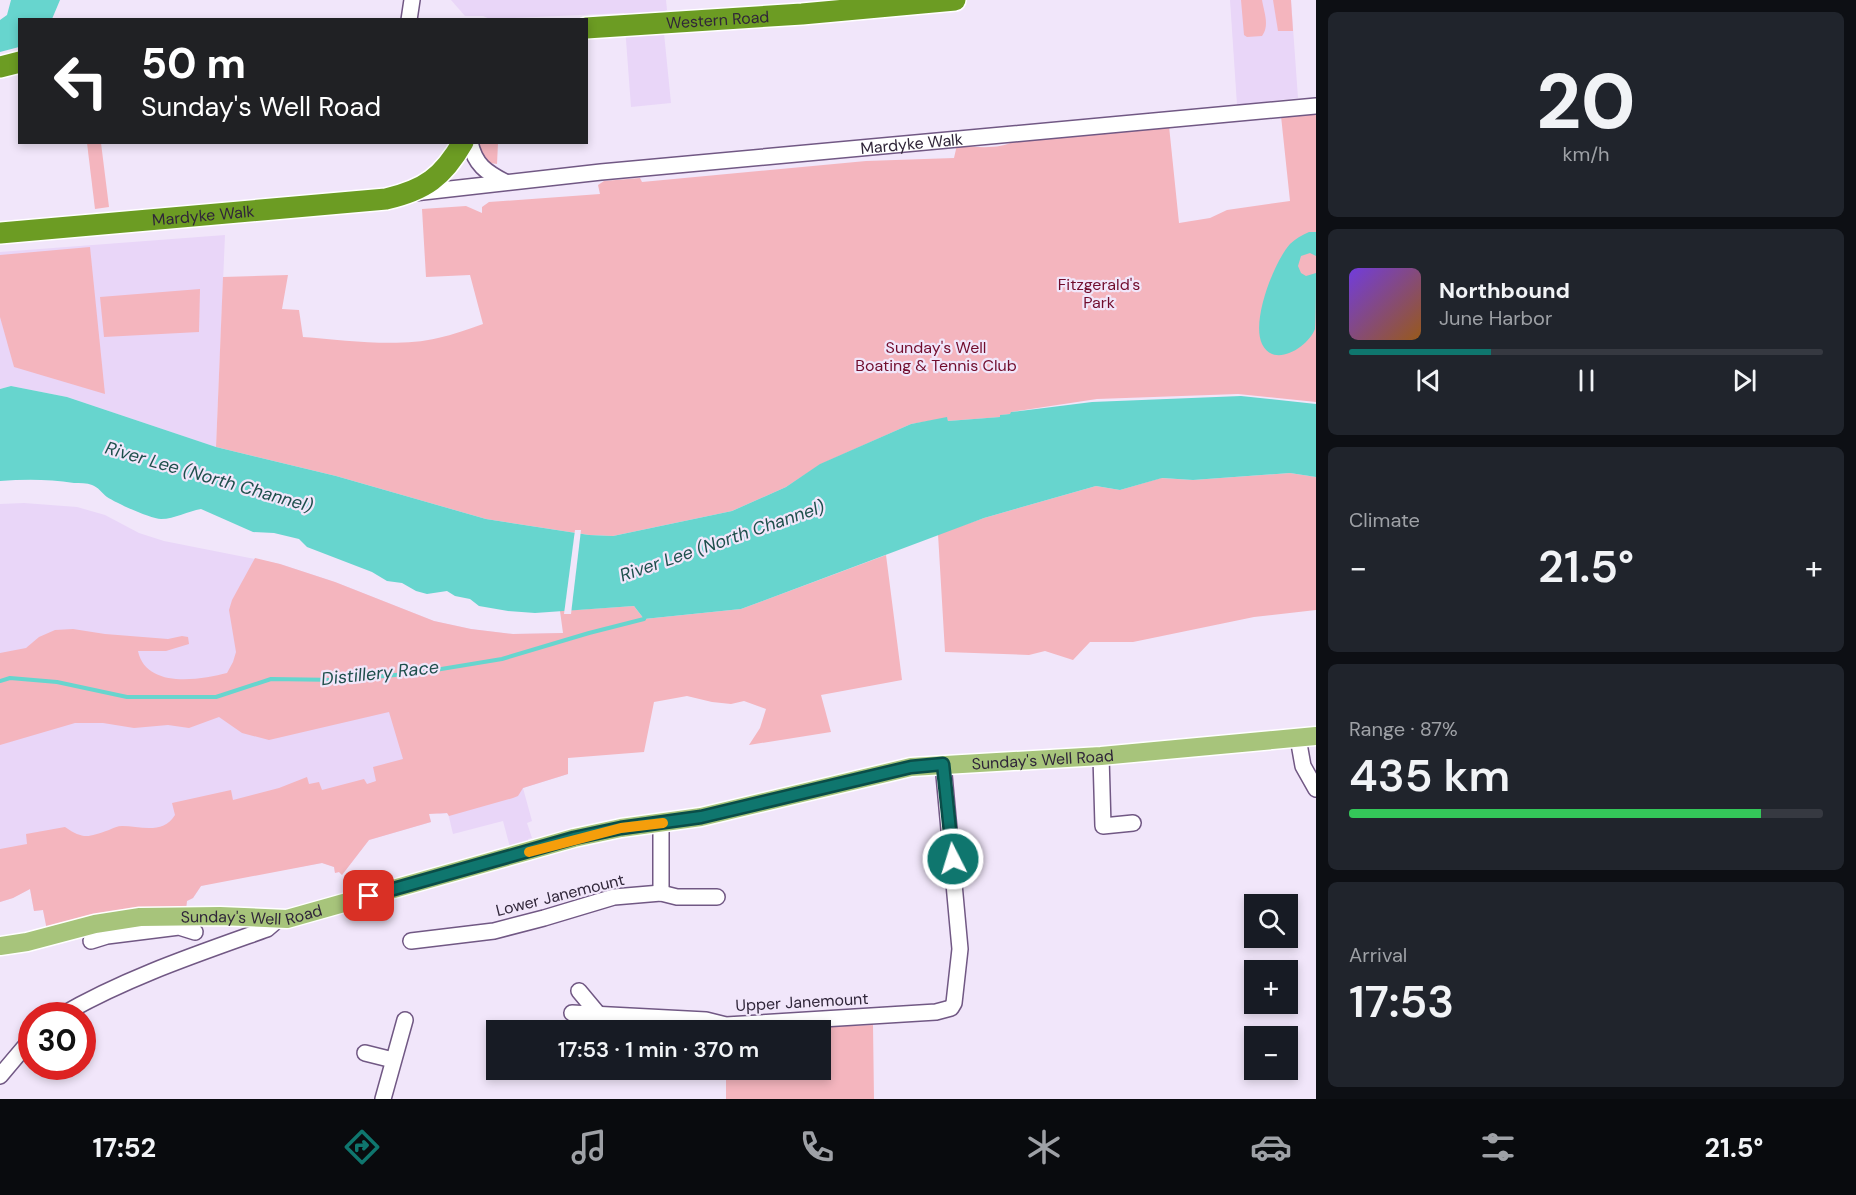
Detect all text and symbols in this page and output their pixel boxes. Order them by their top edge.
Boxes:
street label: Western Road [666,6,770,33]
text: 50 m [141,36,246,91]
icon: left [42,42,120,120]
text: 20 [1536,51,1636,152]
text: Sunday's Well Road [141,89,381,124]
street label: Mardyke Walk [859,128,964,159]
text: km/h [1562,141,1610,167]
street label: Mardyke Walk [151,200,255,230]
park label: Fitzgerald's Park [1058,274,1140,313]
text: Northbound [1439,276,1570,305]
text: June Harbor [1439,305,1552,331]
park label: Sunday's Well Boating & Tennis Club [855,337,1017,376]
icon: previous [1412,364,1445,397]
icon: pause [1570,364,1603,397]
icon: next [1728,364,1761,397]
water label: River Lee (North Channel) [102,436,316,518]
water label: River Lee (North Channel) [616,495,828,587]
text: Climate [1349,507,1420,533]
text: 21.5° [1538,537,1634,596]
text: − [1349,546,1367,589]
text: + [1805,546,1823,589]
water label: Distillery Race [320,655,440,691]
text: Range · 87% [1349,716,1458,742]
street label: Sunday's Well Road [971,744,1115,774]
text: 435 km [1349,746,1510,805]
position arrow [921,827,985,891]
street label: Lower Janemount [494,869,626,921]
pin [343,870,394,921]
icon: arrive [352,879,385,912]
map controls [1244,894,1298,1080]
button: search [1244,894,1298,948]
street label: Sunday's Well Road [180,899,324,929]
text: Arrival [1349,942,1407,968]
button: + [1244,960,1298,1014]
text: 17:53 [1349,972,1454,1031]
street label: Upper Janemount [735,988,869,1016]
speed limit sign: 30 [18,1002,96,1080]
button: − [1244,1026,1298,1080]
text: 17:53 · 1 min · 370 m [558,1035,759,1064]
icon: directions [341,1126,383,1168]
icon: music [568,1126,610,1168]
icon: phone [796,1126,838,1168]
icon: climate [1023,1126,1065,1168]
icon: car [1250,1126,1292,1168]
icon: filters [1477,1126,1519,1168]
text: 17:52 [93,1130,156,1165]
text: 21.5° [1705,1130,1763,1165]

